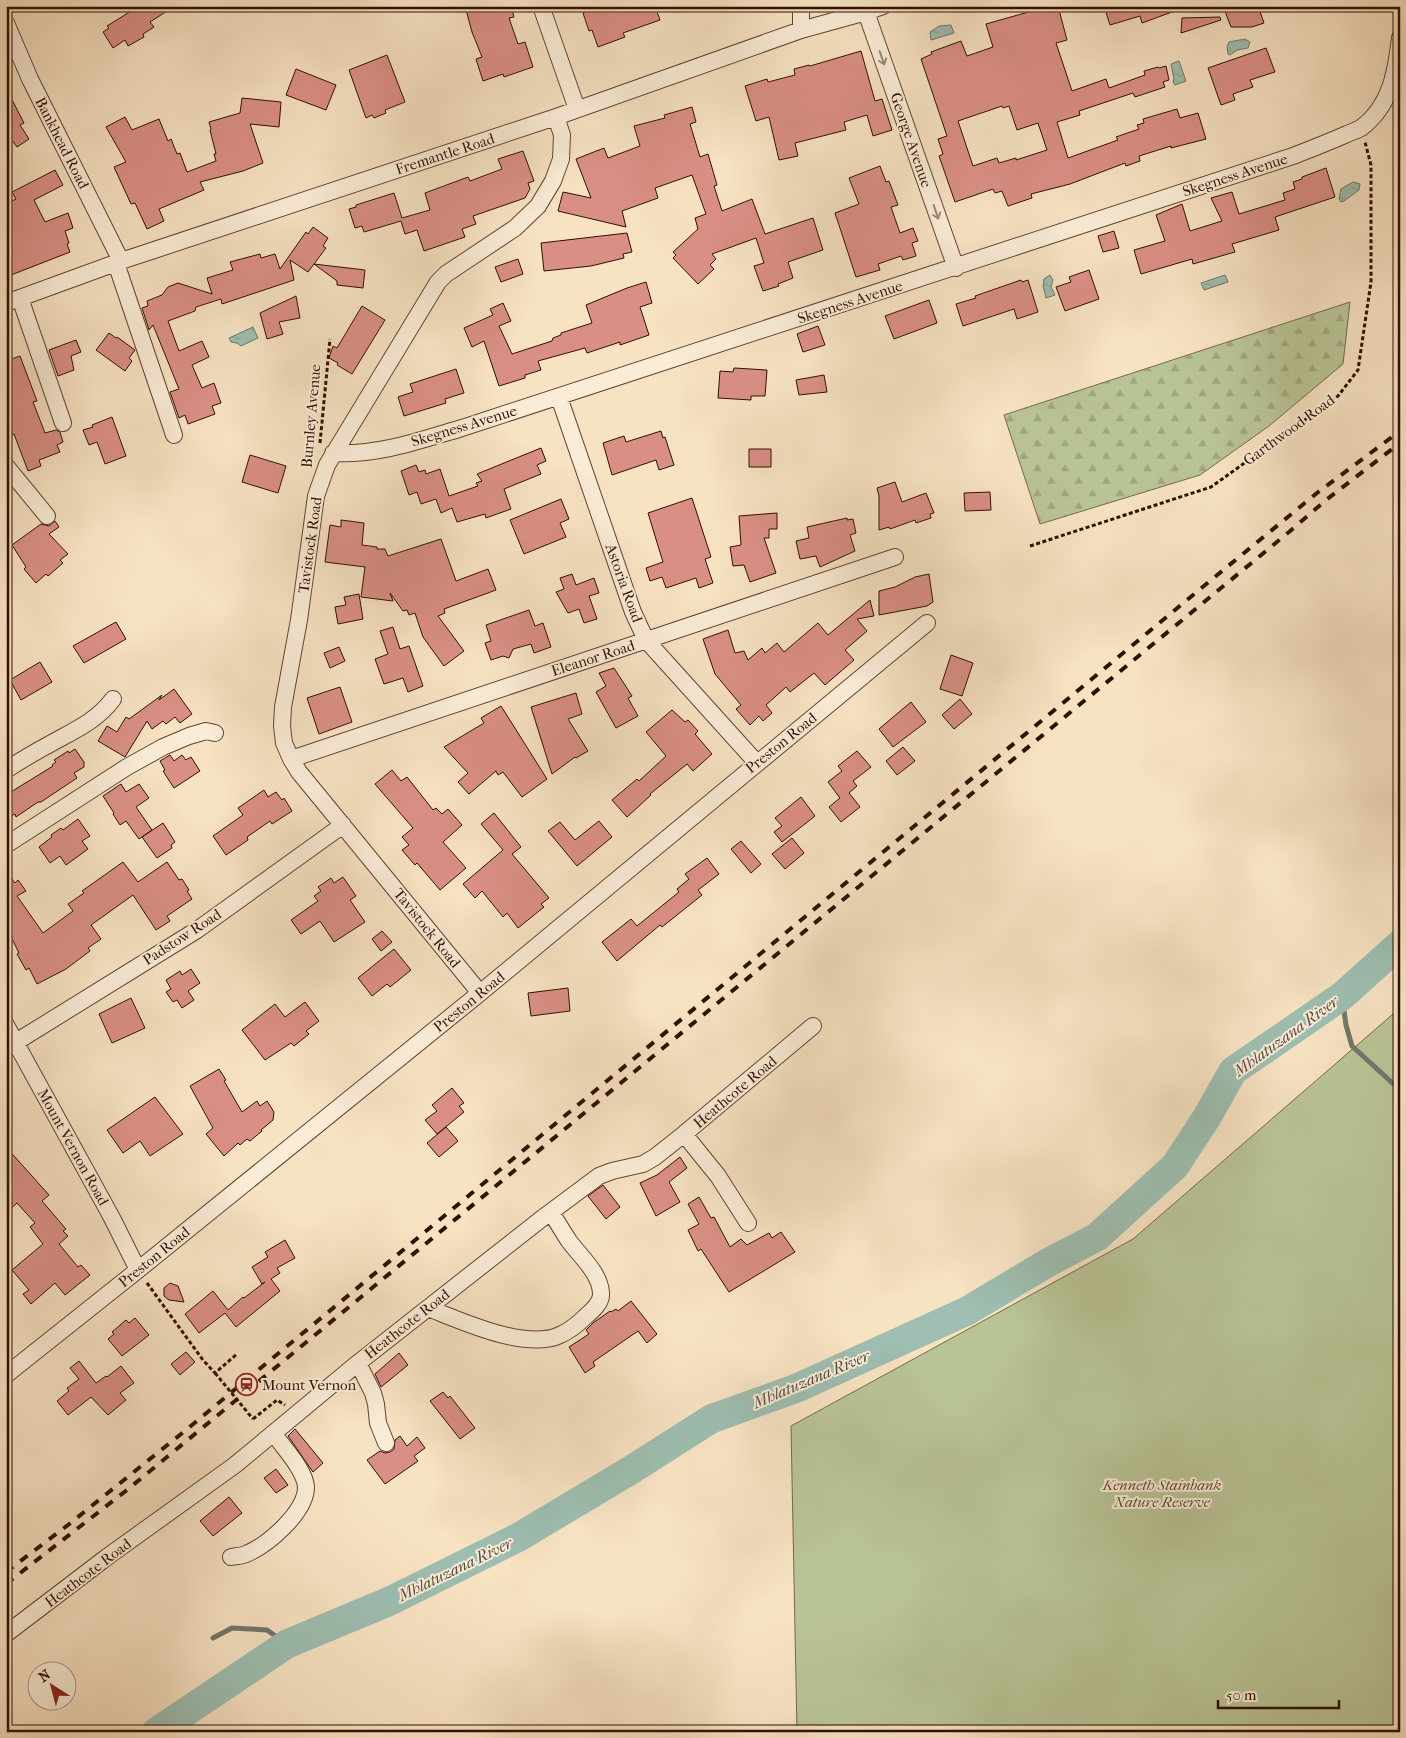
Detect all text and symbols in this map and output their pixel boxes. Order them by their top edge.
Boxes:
one-way arrow [878,50,887,66]
street label: George Avenue [886,90,936,190]
street label: Bankhead Road [31,94,93,193]
street label: Fremantle Road [393,129,498,179]
street label: Skegness Avenue [1180,149,1290,200]
one-way arrow [932,203,941,219]
street label: Skegness Avenue [795,276,905,327]
street label: Burnley Avenue [297,363,325,469]
street label: Garthwood Road [1240,390,1339,469]
street label: Skegness Avenue [409,401,520,451]
street label: Tavistock Road [294,495,326,594]
street label: Astoria Road [601,540,647,626]
street label: Eleanor Road [549,636,638,680]
street label: Preston Road [742,708,821,777]
street label: Tavistock Road [390,885,465,972]
street label: Padstow Road [139,904,225,969]
street label: Preston Road [430,967,509,1036]
water label: Mhlatuzana River [1229,991,1344,1081]
street label: Heathcote Road [690,1051,781,1132]
street label: Mount Vernon Road [33,1085,113,1209]
street label: Preston Road [115,1222,194,1291]
street label: Heathcote Road [361,1285,454,1363]
water label: Mhlatuzana River [749,1345,874,1412]
station icon: Mount Vernon [234,1373,258,1397]
place label: Mount Vernon [262,1376,357,1394]
park label: Kenneth Stainbank Nature Reserve [1102,1476,1221,1511]
water label: Mhlatuzana River [394,1532,517,1605]
street label: Heathcote Road [41,1534,135,1611]
north arrow [28,1660,78,1710]
text: N [35,1666,54,1686]
scale bar [1218,1678,1340,1710]
text: 50 m [1226,1686,1257,1704]

